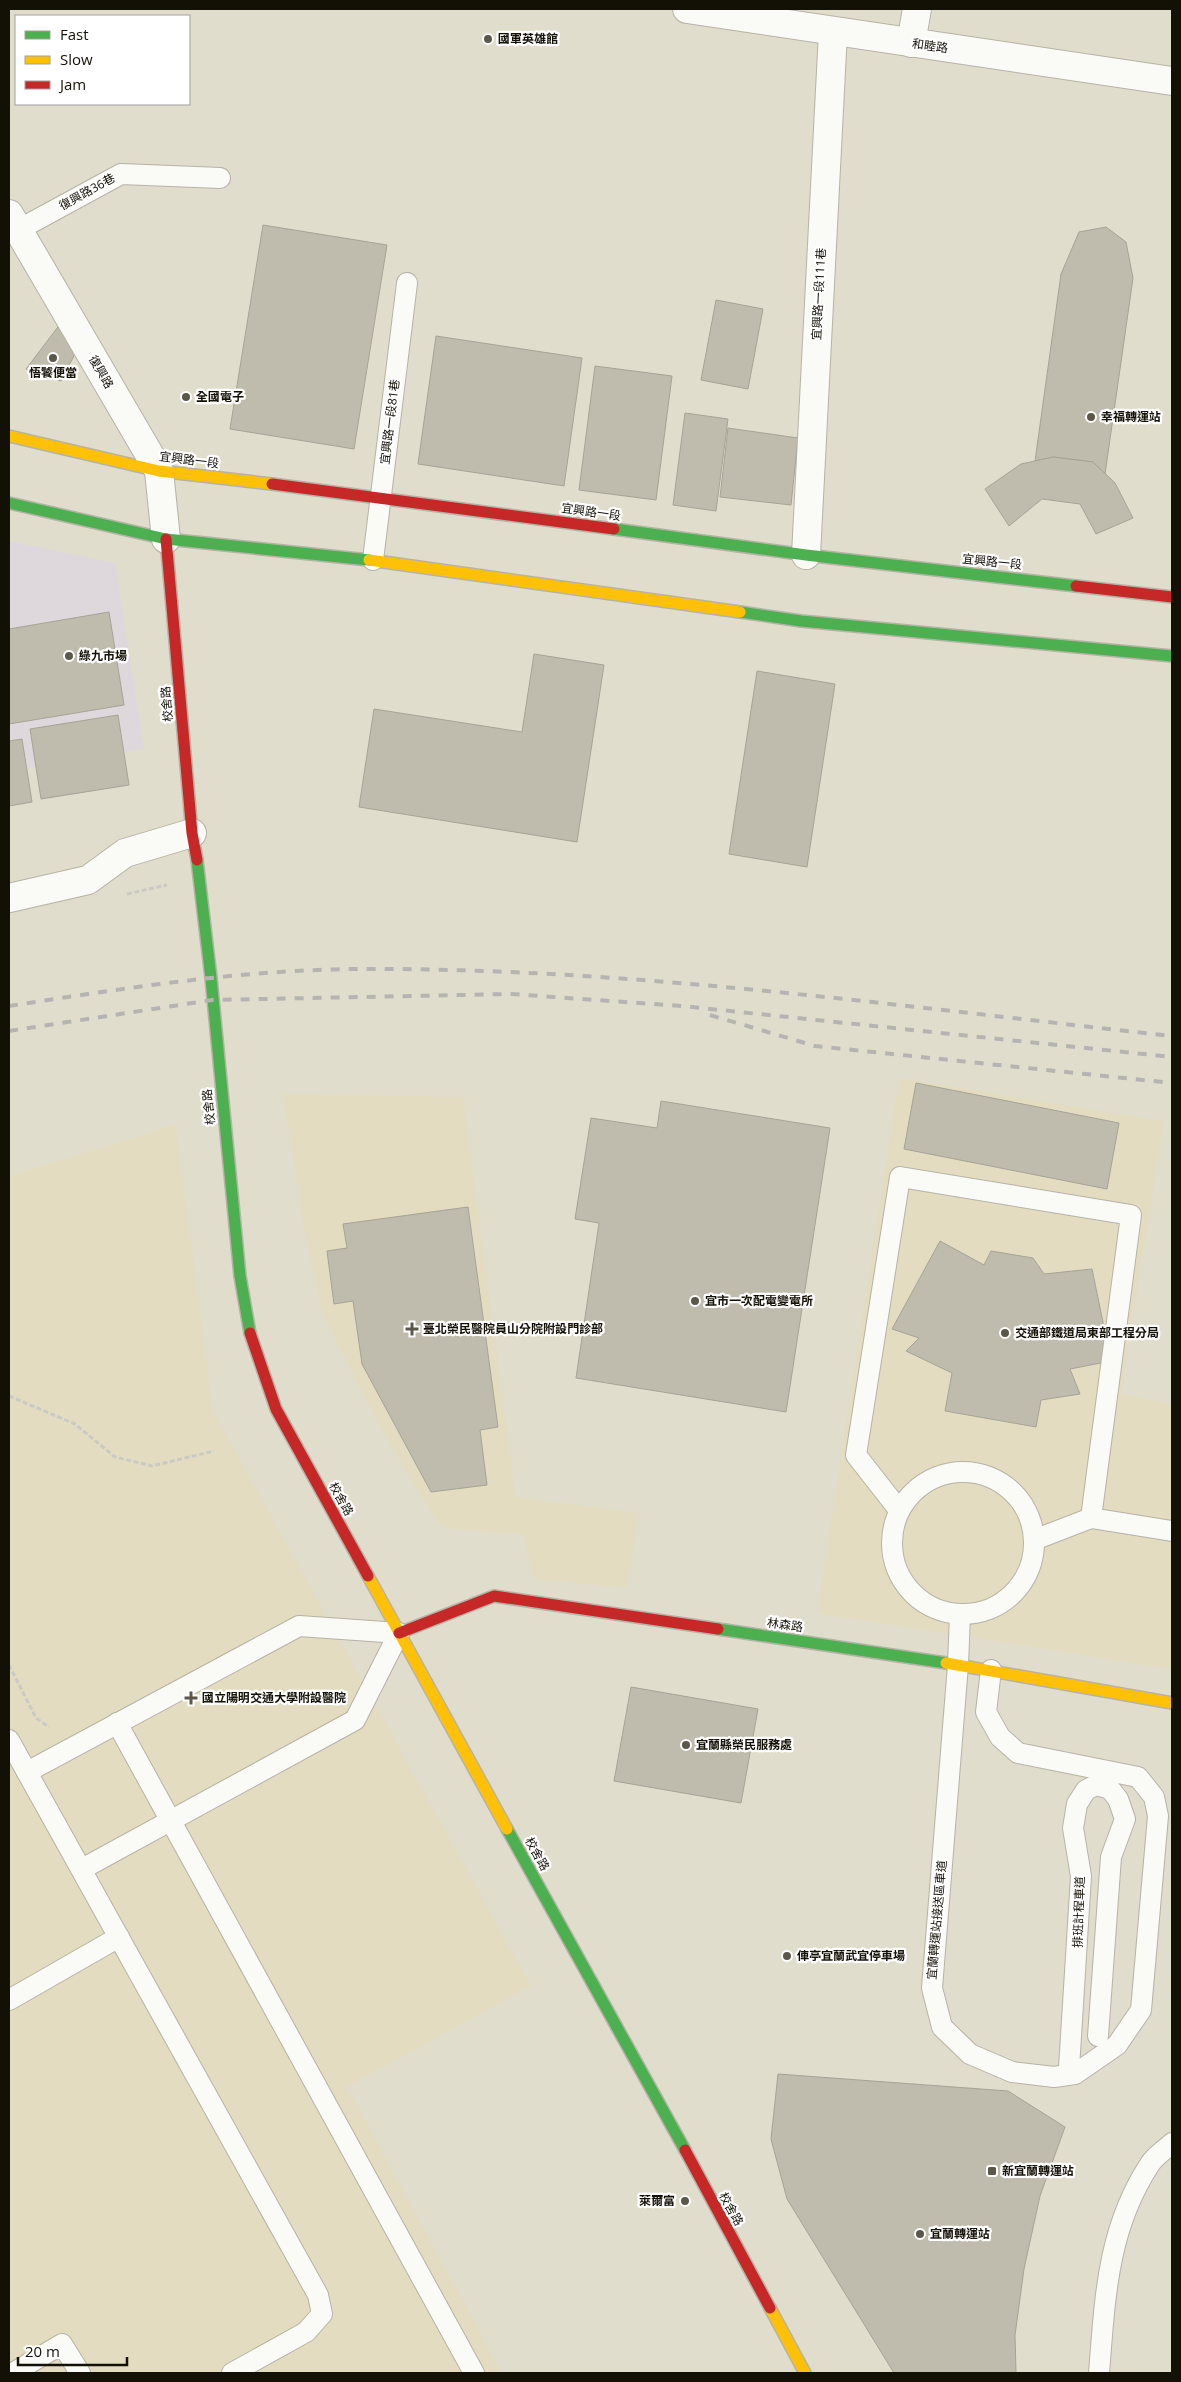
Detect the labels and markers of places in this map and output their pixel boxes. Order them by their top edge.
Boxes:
place label: 國軍英雄館 [498,30,558,47]
marker: 國軍英雄館 [482,33,494,45]
marker: 悟饕便當 [47,352,59,364]
place label: 悟饕便當 [29,364,77,381]
place label: 全國電子 [196,388,244,405]
marker: 全國電子 [180,391,192,403]
place label: 幸福轉運站 [1101,408,1161,425]
marker: 幸福轉運站 [1085,411,1097,423]
place label: 綠九市場 [79,647,127,664]
marker: 綠九市場 [63,650,75,662]
place label: 宜市一次配電變電所 [705,1292,813,1309]
marker: 宜市一次配電變電所 [689,1295,701,1307]
place label: 臺北榮民醫院員山分院附設門診部 [423,1320,603,1337]
marker: 臺北榮民醫院員山分院附設門診部 [405,1322,419,1336]
place label: 交通部鐵道局東部工程分局 [1015,1324,1159,1341]
marker: 交通部鐵道局東部工程分局 [999,1327,1011,1339]
place label: 國立陽明交通大學附設醫院 [202,1689,346,1706]
marker: 國立陽明交通大學附設醫院 [184,1691,198,1705]
place label: 宜蘭縣榮民服務處 [696,1736,792,1753]
marker: 宜蘭縣榮民服務處 [680,1739,692,1751]
place label: 俥亭宜蘭武宜停車場 [797,1947,905,1964]
marker: 俥亭宜蘭武宜停車場 [781,1950,793,1962]
place label: 新宜蘭轉運站 [1002,2162,1074,2179]
marker: 新宜蘭轉運站 [986,2165,998,2177]
place label: 萊爾富 [639,2192,675,2209]
marker: 萊爾富 [679,2195,691,2207]
place label: 宜蘭轉運站 [930,2225,990,2242]
marker: 宜蘭轉運站 [914,2228,926,2240]

